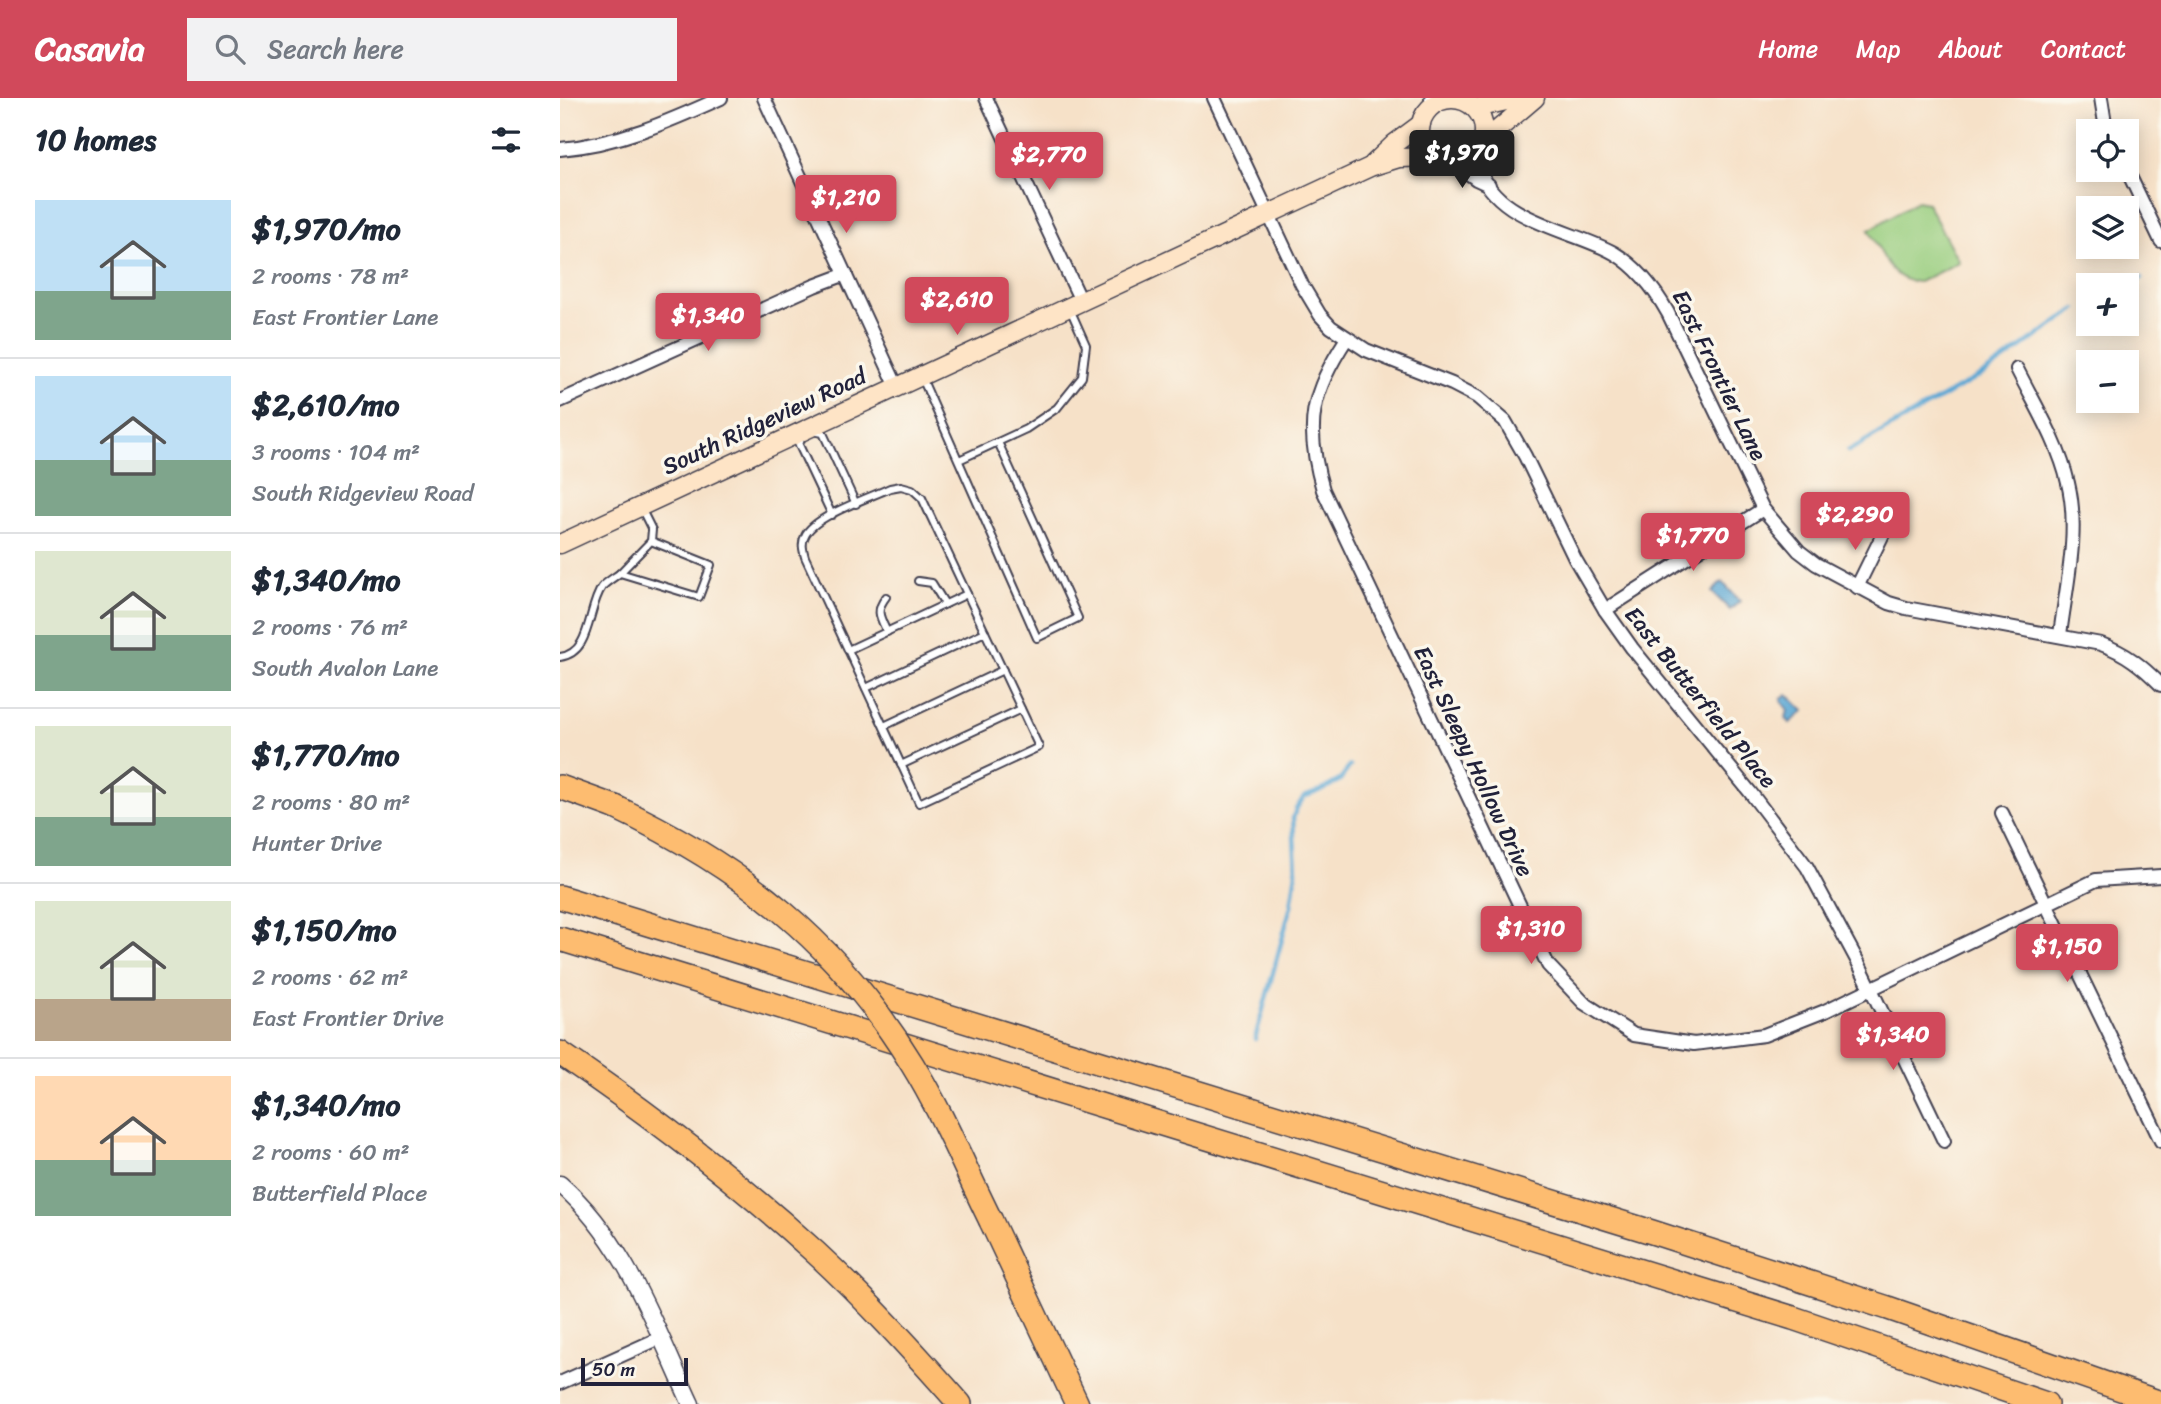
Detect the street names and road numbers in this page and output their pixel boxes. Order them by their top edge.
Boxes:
street label: East Frontier Lane [1660,283,1779,468]
street label: South Ridgeview Road [655,355,875,487]
street label: East Butterfield Place [1614,597,1787,798]
street label: East Sleepy Hollow Drive [1402,639,1545,884]

